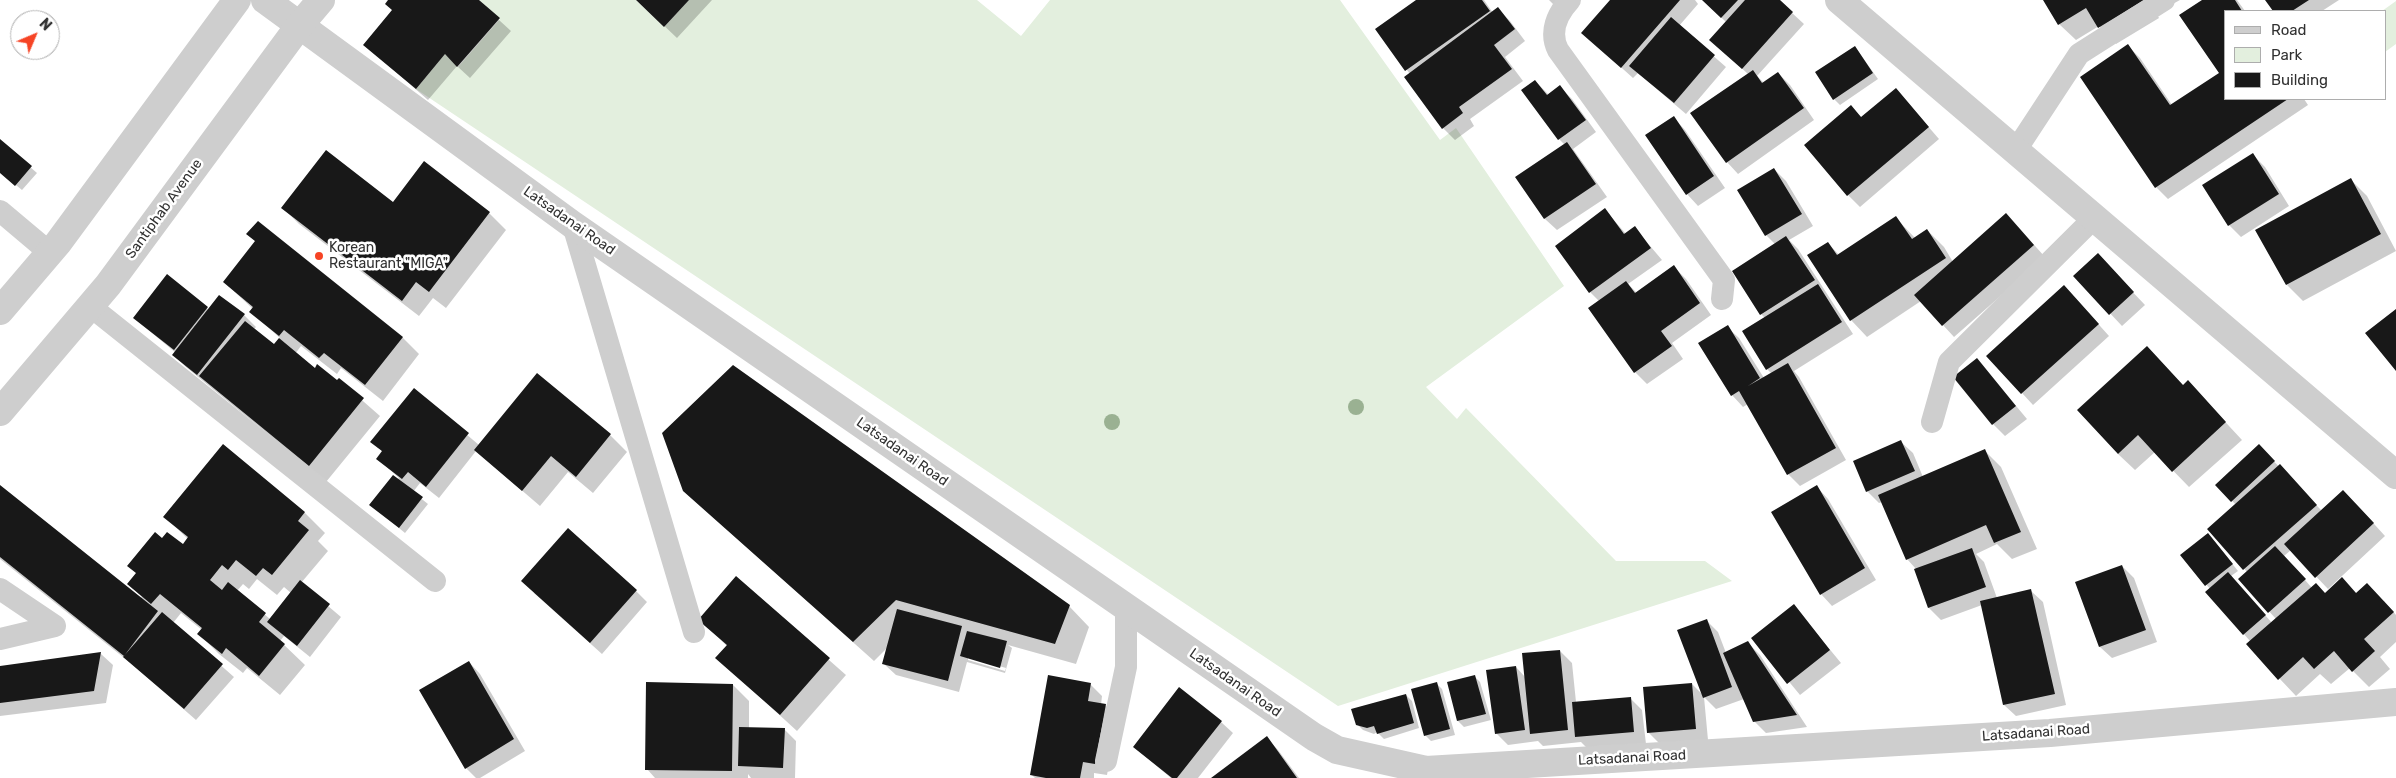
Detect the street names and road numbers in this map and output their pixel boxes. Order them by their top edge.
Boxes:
street label: Santiphab Avenue [122,156,206,262]
street label: Latsadanai Road [520,183,618,259]
street label: Latsadanai Road [853,414,951,490]
street label: Latsadanai Road [1186,645,1284,721]
street label: Latsadanai Road [1981,721,2091,745]
street label: Latsadanai Road [1578,747,1686,769]

